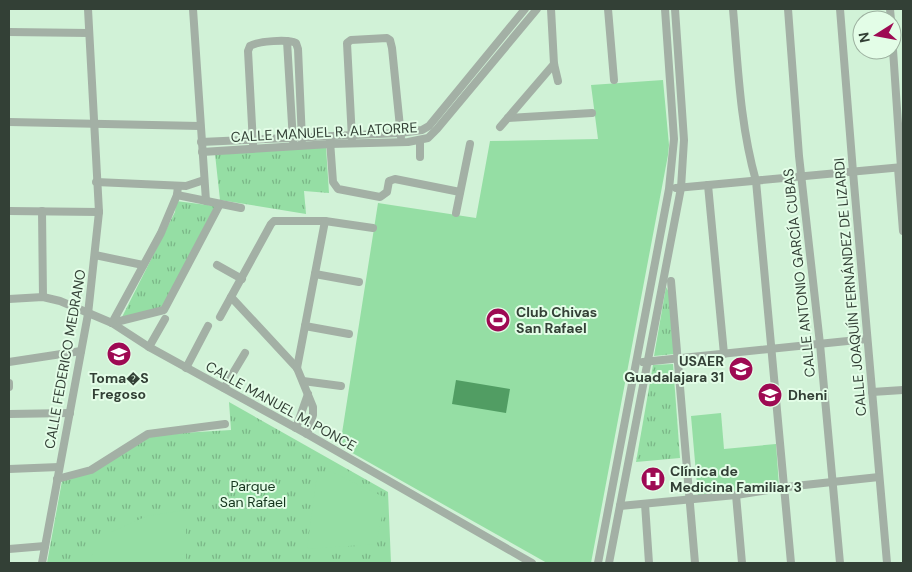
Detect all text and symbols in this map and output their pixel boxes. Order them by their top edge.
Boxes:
north arrow [852,10,902,60]
text: N [854,31,874,44]
street label: CALLE MANUEL R. ALATORRE [230,118,418,146]
street label: CALLE JOAQUÍN FERNÁNDEZ DE LIZARDI [830,157,870,417]
street label: CALLE ANTONIO GARCÍA CUBAS [779,168,819,378]
street label: CALLE FEDERICO MEDRANO [40,268,90,450]
place label: Club Chivas San Rafael [516,303,597,337]
sports icon: Club Chivas San Rafael [485,307,511,333]
school or university icon: Toma�S Fregoso [106,341,132,367]
place label: USAER Guadalajara 31 [624,352,724,386]
school or university icon: USAER Guadalajara 31 [728,356,754,382]
street label: CALLE MANUEL M. PONCE [203,357,359,455]
place label: Toma�S Fregoso [89,369,149,403]
school or university icon: Dheni [757,382,783,408]
place label: Dheni [788,386,828,404]
place label: Clínica de Medicina Familiar 3 [670,462,802,496]
hospital icon: Clínica de Medicina Familiar 3 [640,466,666,492]
park label: Parque San Rafael [220,477,286,511]

